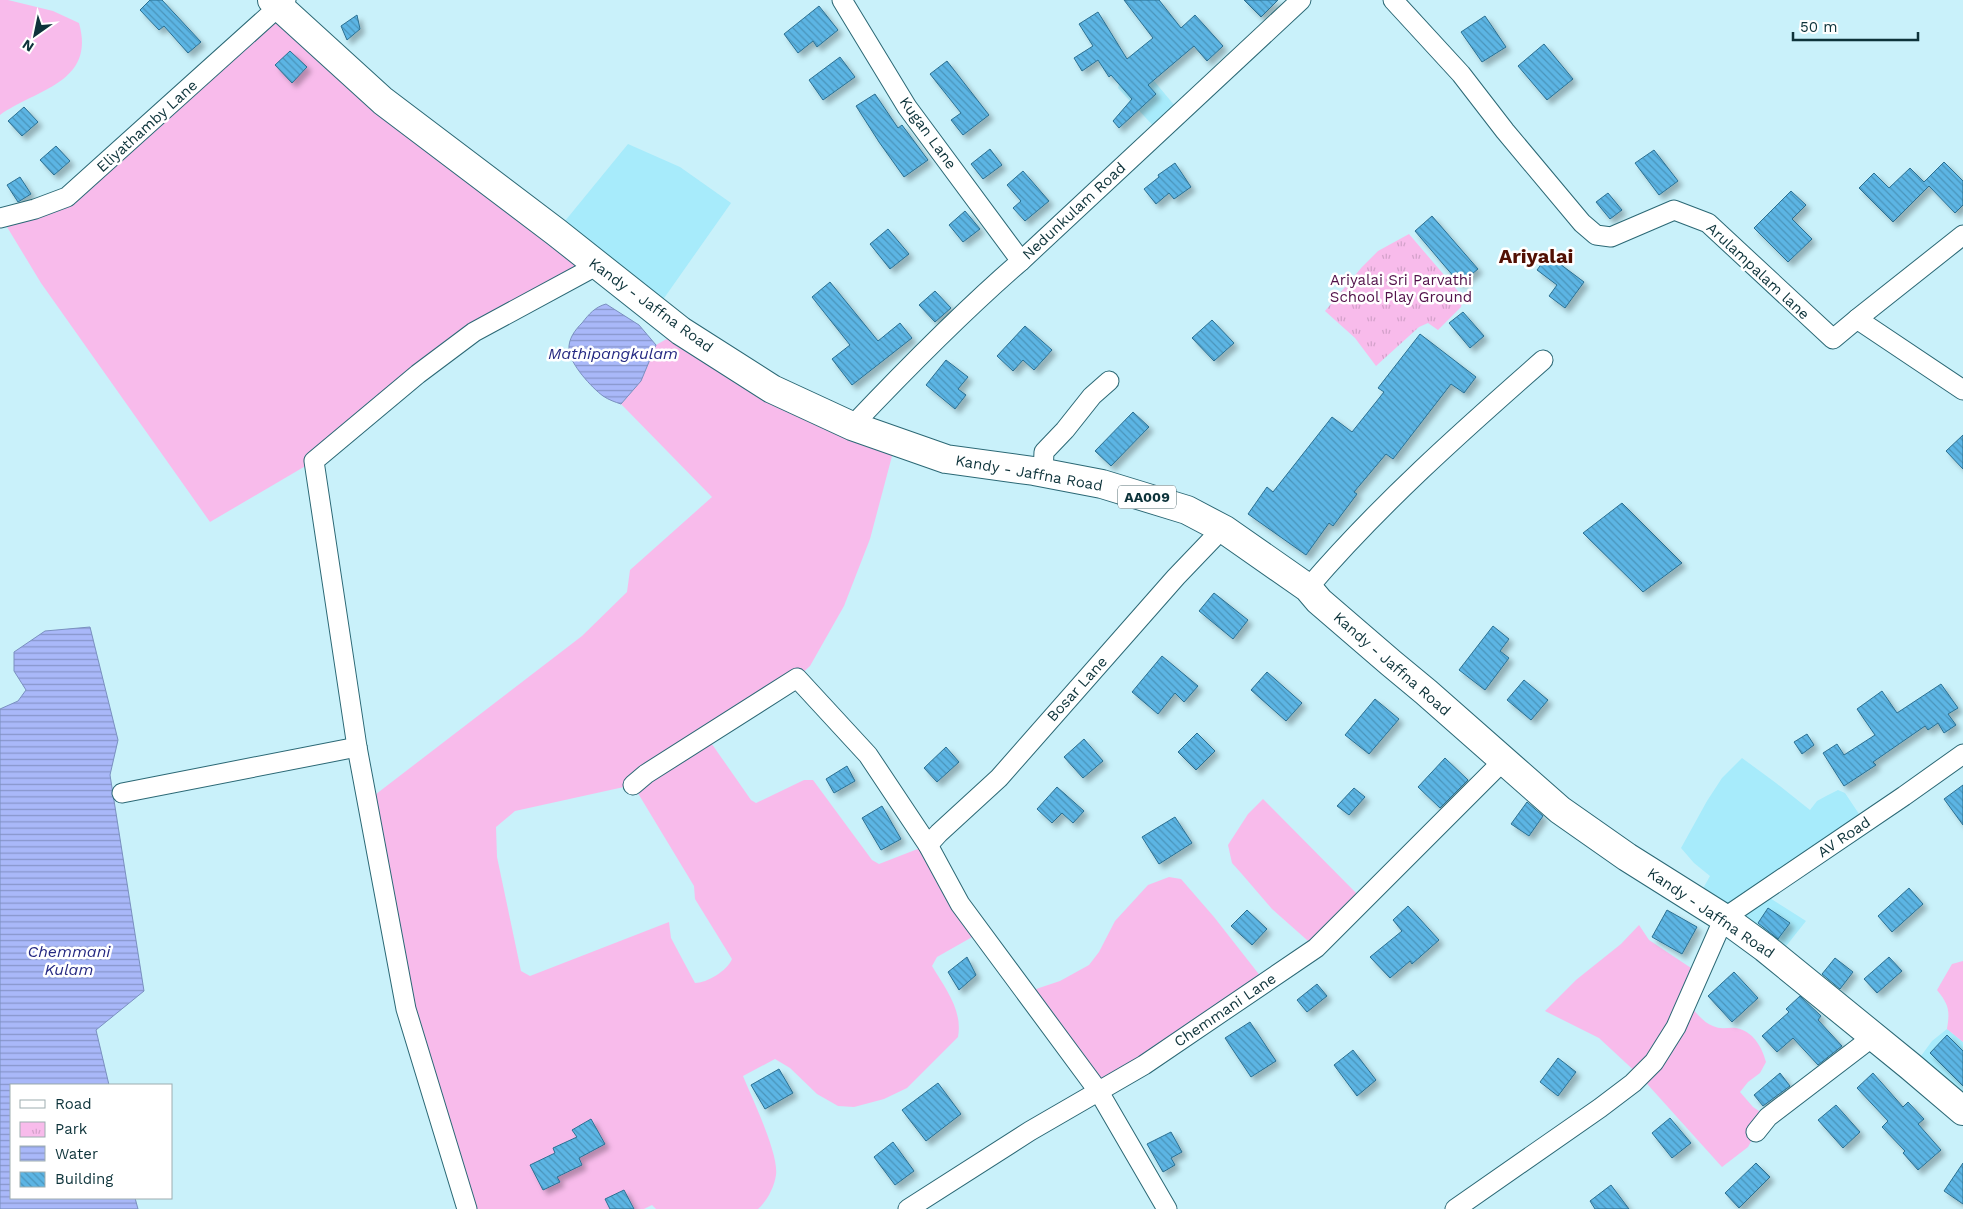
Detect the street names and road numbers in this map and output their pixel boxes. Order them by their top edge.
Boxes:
street label: Eliyathamby Lane [93,76,201,176]
street label: Kugan Lane [896,93,960,173]
street label: Nedunkulam Road [1019,159,1129,263]
street label: Arulampalam lane [1703,219,1813,323]
street label: Kandy - Jaffna Road [585,254,717,356]
street label: Kandy - Jaffna Road [954,451,1104,495]
road number: AA009 [1118,486,1176,508]
street label: Kandy - Jaffna Road [1330,608,1454,720]
street label: Bosar Lane [1043,653,1111,725]
street label: AV Road [1814,813,1874,861]
street label: Kandy - Jaffna Road [1644,864,1778,962]
street label: Chemmani Lane [1171,969,1279,1051]

